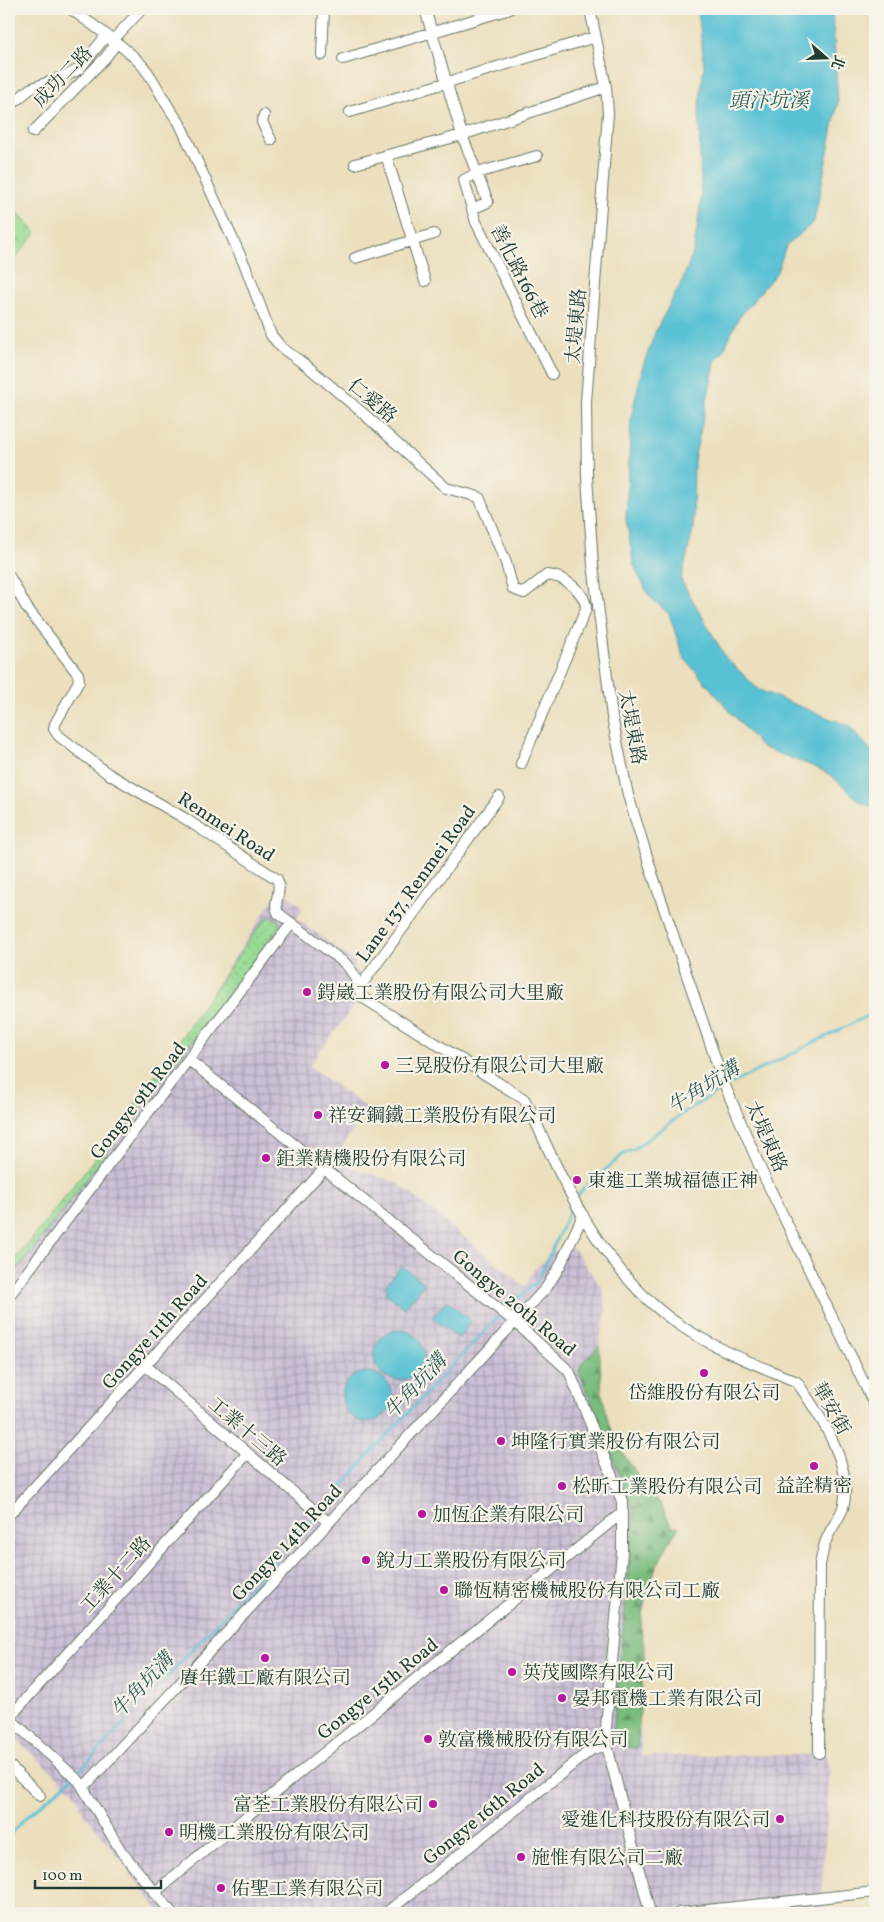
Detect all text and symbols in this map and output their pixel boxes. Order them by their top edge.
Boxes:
north arrow [802,32,852,82]
street label: 成功二路 [28,41,99,114]
text: 北 [825,52,848,72]
water label: 頭汴坑溪 [729,88,811,116]
street label: 善化路166巷 [483,220,553,324]
street label: 太堤東路 [561,287,593,365]
street label: 仁愛路 [342,373,402,430]
street label: 太堤東路 [611,688,651,767]
street label: Renmei Road [172,786,280,869]
street label: Lane 137, Renmei Road [351,800,483,968]
place label: 鍀崴工業股份有限公司大里廠 [317,981,564,1007]
marker: 鍀崴工業股份有限公司大里廠 [301,986,313,998]
street label: Gongye 9th Road [84,1037,193,1165]
place label: 三晃股份有限公司大里廠 [395,1054,604,1080]
water label: 牛角坑溝 [663,1054,748,1122]
marker: 三晃股份有限公司大里廠 [379,1059,391,1071]
street label: 太堤東路 [738,1097,793,1177]
place label: 祥安鋼鐵工業股份有限公司 [328,1104,556,1130]
marker: 祥安鋼鐵工業股份有限公司 [312,1109,324,1121]
place label: 鉅業精機股份有限公司 [276,1147,466,1173]
marker: 鉅業精機股份有限公司 [260,1152,272,1164]
place label: 東進工業城福德正神 [587,1169,758,1195]
marker: 東進工業城福德正神 [571,1174,583,1186]
street label: Gongye 20th Road [446,1244,581,1363]
street label: Gongye 11th Road [97,1269,214,1396]
water label: 牛角坑溝 [379,1346,456,1426]
marker: 岱維股份有限公司 [698,1367,710,1379]
street label: 華安街 [805,1378,856,1440]
place label: 岱維股份有限公司 [628,1381,780,1407]
street label: 工業十三路 [202,1392,291,1473]
place label: 坤隆行實業股份有限公司 [511,1430,720,1456]
marker: 坤隆行實業股份有限公司 [495,1435,507,1447]
marker: 益詮精密 [808,1460,820,1472]
place label: 益詮精密 [776,1474,852,1500]
place label: 松昕工業股份有限公司 [572,1475,762,1501]
street label: Gongye 14th Road [226,1479,349,1608]
marker: 松昕工業股份有限公司 [556,1480,568,1492]
place label: 加恆企業有限公司 [432,1503,584,1529]
marker: 加恆企業有限公司 [416,1508,428,1520]
street label: 工業十二路 [75,1531,158,1619]
place label: 銳力工業股份有限公司 [376,1549,566,1575]
marker: 銳力工業股份有限公司 [360,1554,372,1566]
place label: 聯恆精密機械股份有限公司工廠 [454,1579,720,1605]
marker: 聯恆精密機械股份有限公司工廠 [438,1584,450,1596]
street label: Gongye 15th Road [312,1633,444,1747]
water label: 牛角坑溝 [106,1645,183,1725]
marker: 賡年鐵工廠有限公司 [259,1652,271,1664]
place label: 英茂國際有限公司 [522,1661,674,1687]
place label: 賡年鐵工廠有限公司 [179,1666,351,1692]
marker: 英茂國際有限公司 [506,1666,518,1678]
place label: 晏邦電機工業有限公司 [572,1687,762,1713]
marker: 晏邦電機工業有限公司 [556,1692,568,1704]
place label: 敦富機械股份有限公司 [438,1728,628,1754]
marker: 敦富機械股份有限公司 [422,1733,434,1745]
street label: Gongye 16th Road [418,1757,551,1872]
place label: 富荃工業股份有限公司 [233,1793,423,1819]
marker: 富荃工業股份有限公司 [427,1798,439,1810]
place label: 愛進化科技股份有限公司 [561,1808,770,1834]
marker: 愛進化科技股份有限公司 [774,1813,786,1825]
place label: 明機工業股份有限公司 [179,1821,369,1847]
marker: 明機工業股份有限公司 [163,1826,175,1838]
place label: 施惟有限公司二廠 [531,1846,683,1872]
marker: 施惟有限公司二廠 [515,1851,527,1863]
scale bar [35,1857,161,1889]
text: 100 m [42,1866,82,1887]
place label: 佑聖工業有限公司 [231,1877,383,1903]
marker: 佑聖工業有限公司 [215,1882,227,1894]

